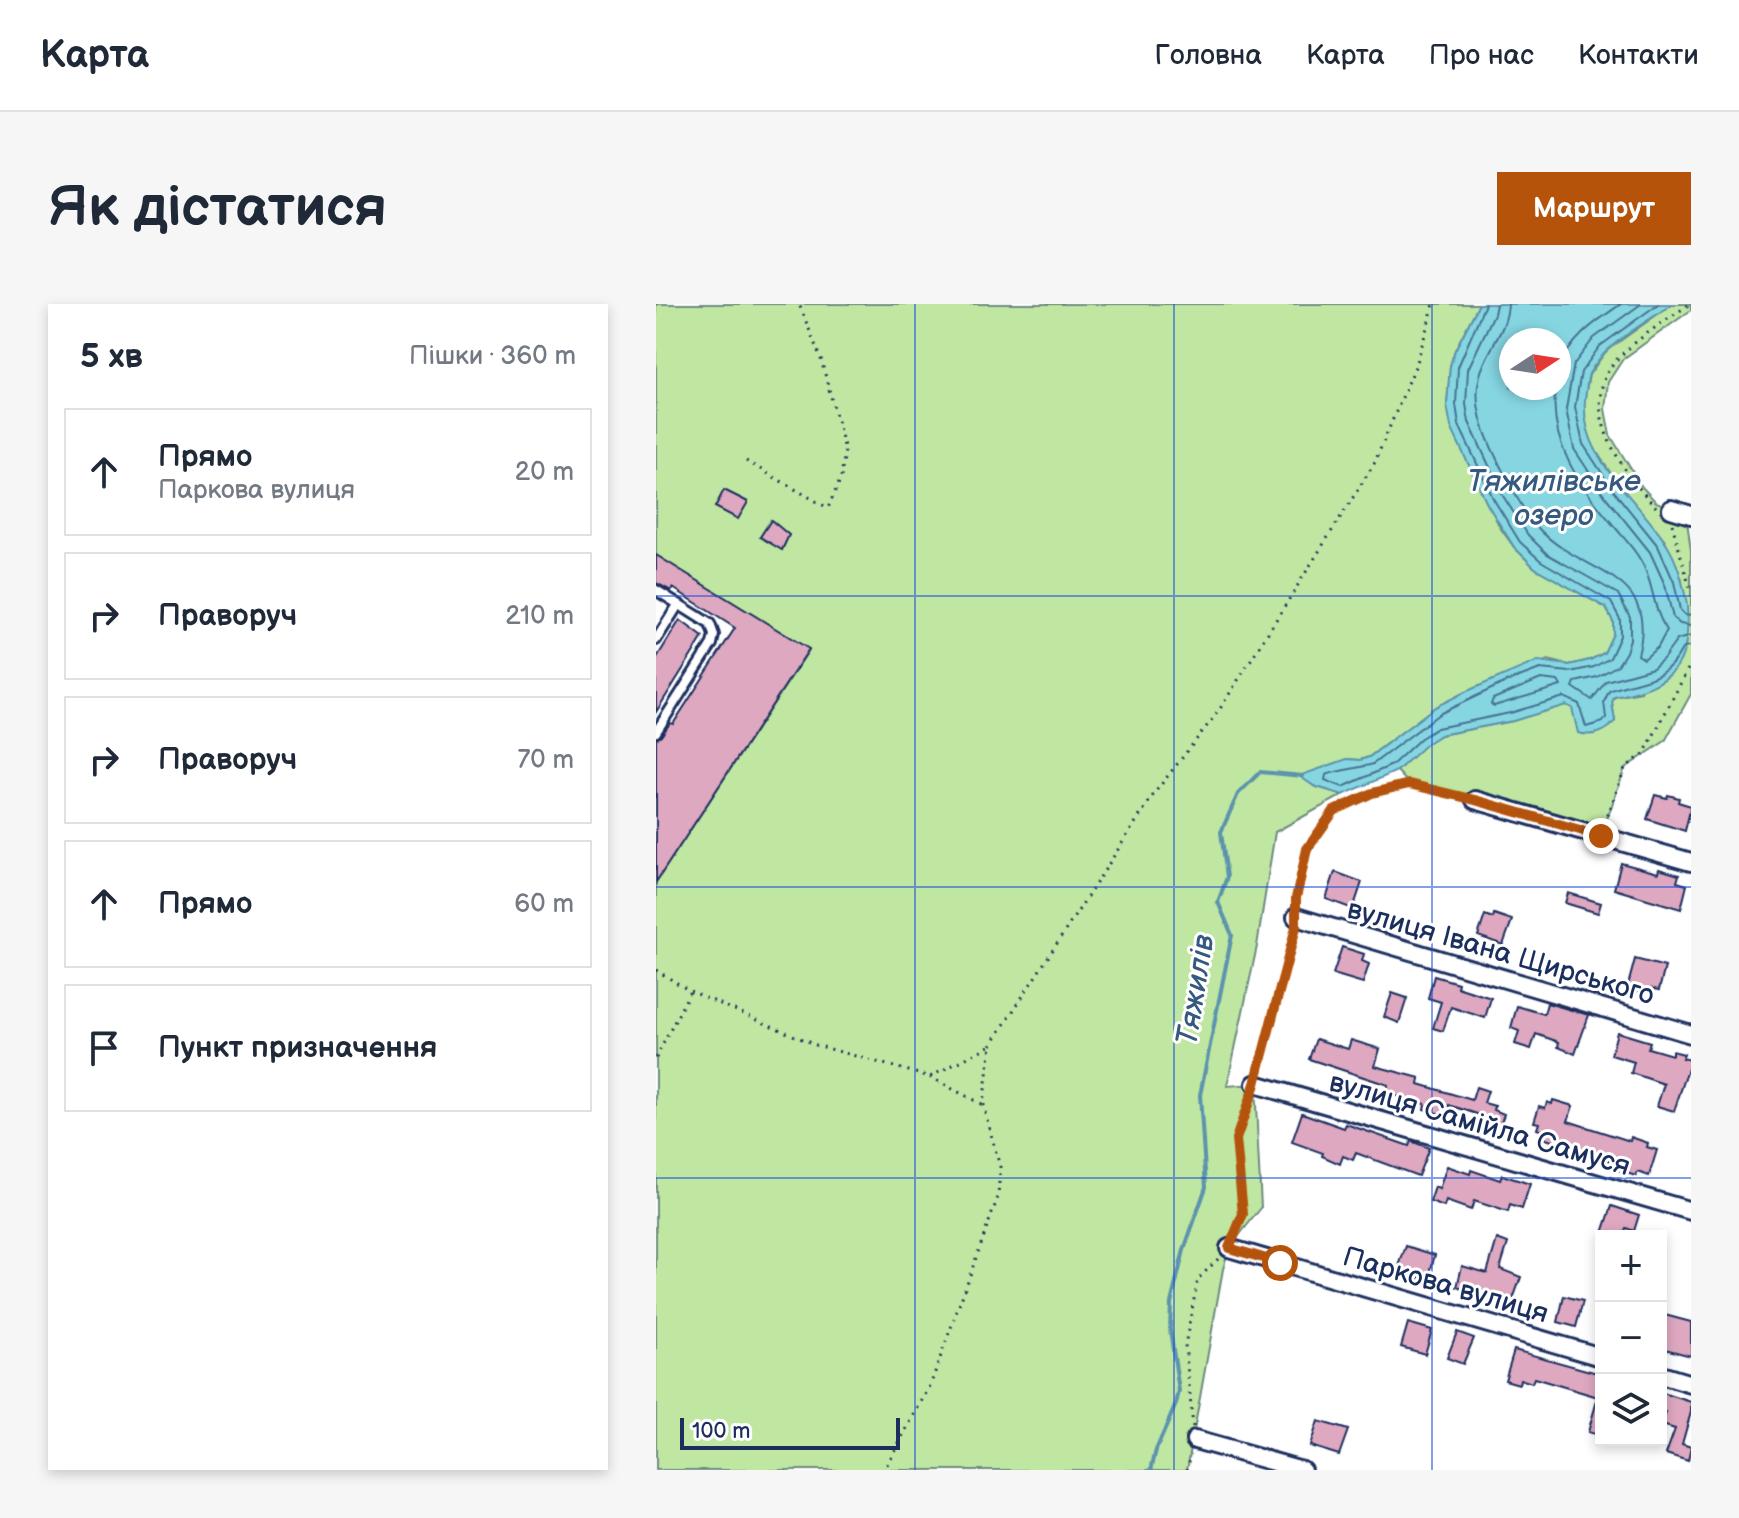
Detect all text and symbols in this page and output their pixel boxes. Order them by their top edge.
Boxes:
text: Карта [40,33,149,78]
text: Головна [1155,39,1262,72]
text: Карта [1306,39,1385,72]
text: Про нас [1429,39,1534,72]
text: Контакти [1578,39,1699,72]
button: Маршрут [1497,172,1691,245]
text: Як дістатися [48,175,387,242]
north arrow [1499,328,1571,400]
text: 5 хв [80,336,143,377]
text: Пішки · 360 m [409,341,576,372]
text: Прямо [158,439,252,475]
icon: ahead [82,450,126,494]
text: 20 m [515,457,574,488]
water label: Тяжилівське озеро [1467,464,1641,534]
text: Паркова вулиця [158,475,355,506]
icon: right [82,594,126,638]
text: Праворуч [158,598,297,634]
text: 210 m [505,601,574,632]
icon: right [82,738,126,782]
text: Праворуч [158,742,297,778]
text: 70 m [517,745,574,776]
route end [1583,818,1619,854]
icon: ahead [82,882,126,926]
text: Прямо [158,886,252,922]
text: 60 m [514,889,574,920]
street label: вулиця Івана Щирського [1343,893,1658,1012]
water label: Тяжилів [1169,932,1223,1048]
icon: arrive [82,1026,126,1070]
text: Пункт призначення [158,1030,437,1066]
street label: вулиця Самійла Самуся [1325,1066,1634,1183]
map controls [1595,1230,1667,1446]
button: + [1595,1230,1667,1302]
street label: Паркова вулиця [1339,1240,1552,1331]
route start [1262,1245,1298,1281]
button: − [1595,1302,1667,1374]
button: layers [1595,1374,1667,1446]
scale bar [680,1414,900,1450]
text: 100 m [692,1418,751,1445]

